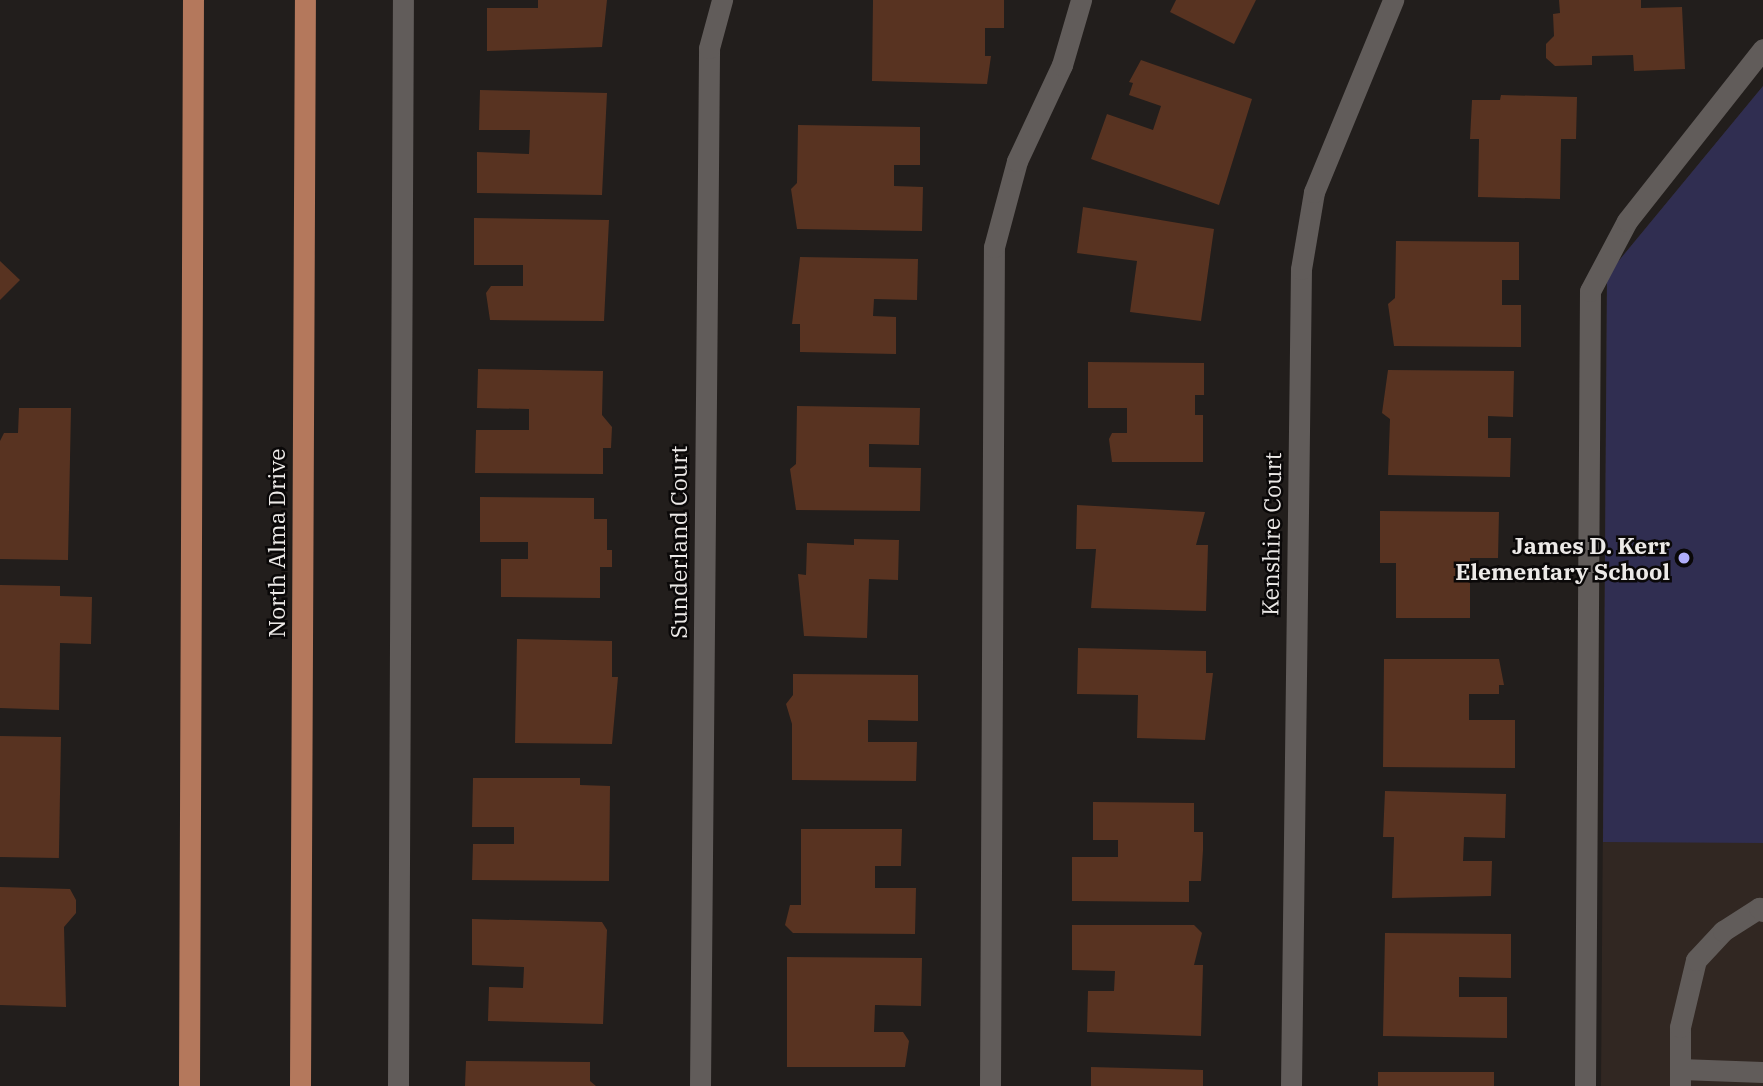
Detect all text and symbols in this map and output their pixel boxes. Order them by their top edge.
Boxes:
street label: Sunderland Court [664,446,692,638]
street label: North Alma Drive [262,448,290,638]
street label: Kenshire Court [1256,452,1286,616]
place label: James D. Kerr Elementary School [1455,531,1670,585]
marker: James D. Kerr Elementary School [1676,550,1692,566]

